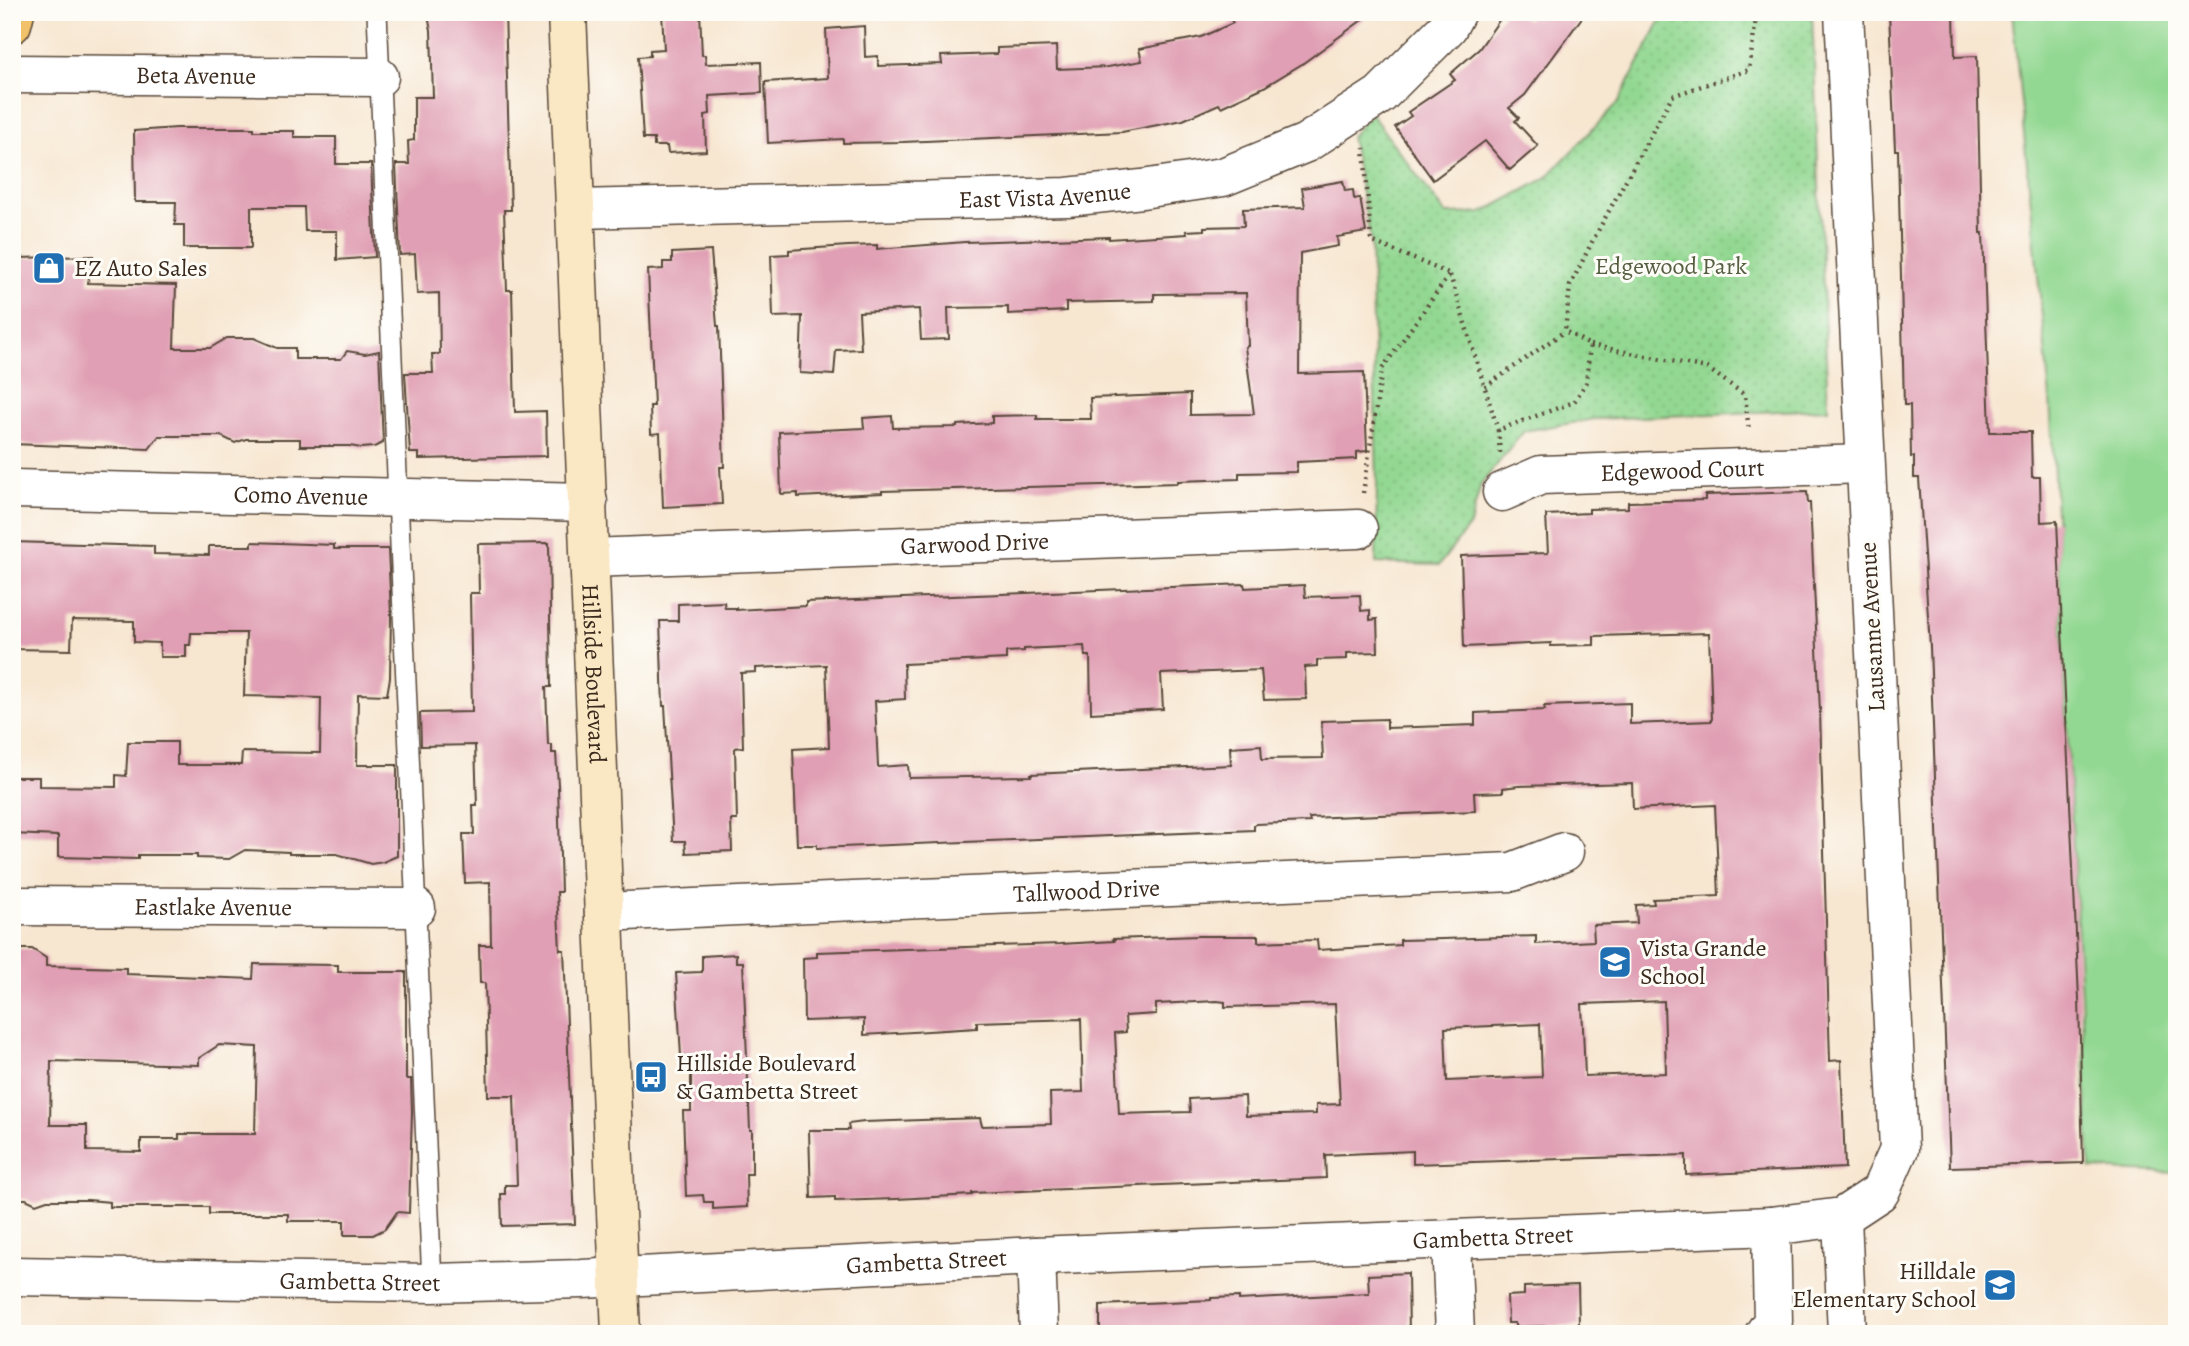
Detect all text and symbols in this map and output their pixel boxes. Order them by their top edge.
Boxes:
street label: Beta Avenue [136,59,256,92]
street label: East Vista Avenue [958,174,1133,216]
shop icon: EZ Auto Sales [30,249,68,287]
park label: Edgewood Park [1595,250,1747,282]
place label: EZ Auto Sales [74,252,207,284]
street label: Edgewood Court [1600,451,1765,489]
street label: Como Avenue [233,478,369,513]
street label: Garwood Drive [900,525,1050,562]
street label: Lausanne Avenue [1852,541,1892,713]
street label: Hillside Boulevard [574,583,614,764]
street label: Tallwood Drive [1012,872,1161,910]
street label: Eastlake Avenue [134,891,292,923]
place label: Vista Grande School [1639,932,1766,992]
school or university icon: Vista Grande School [1596,943,1634,981]
place label: Hillside Boulevard & Gambetta Street [676,1047,858,1107]
bus stop icon: Hillside Boulevard & Gambetta Street [632,1058,670,1096]
street label: Gambetta Street [1412,1218,1574,1257]
street label: Gambetta Street [845,1241,1008,1282]
place label: Hilldale Elementary School [1792,1255,1976,1315]
street label: Gambetta Street [279,1264,441,1299]
school or university icon: Hilldale Elementary School [1981,1266,2019,1304]

